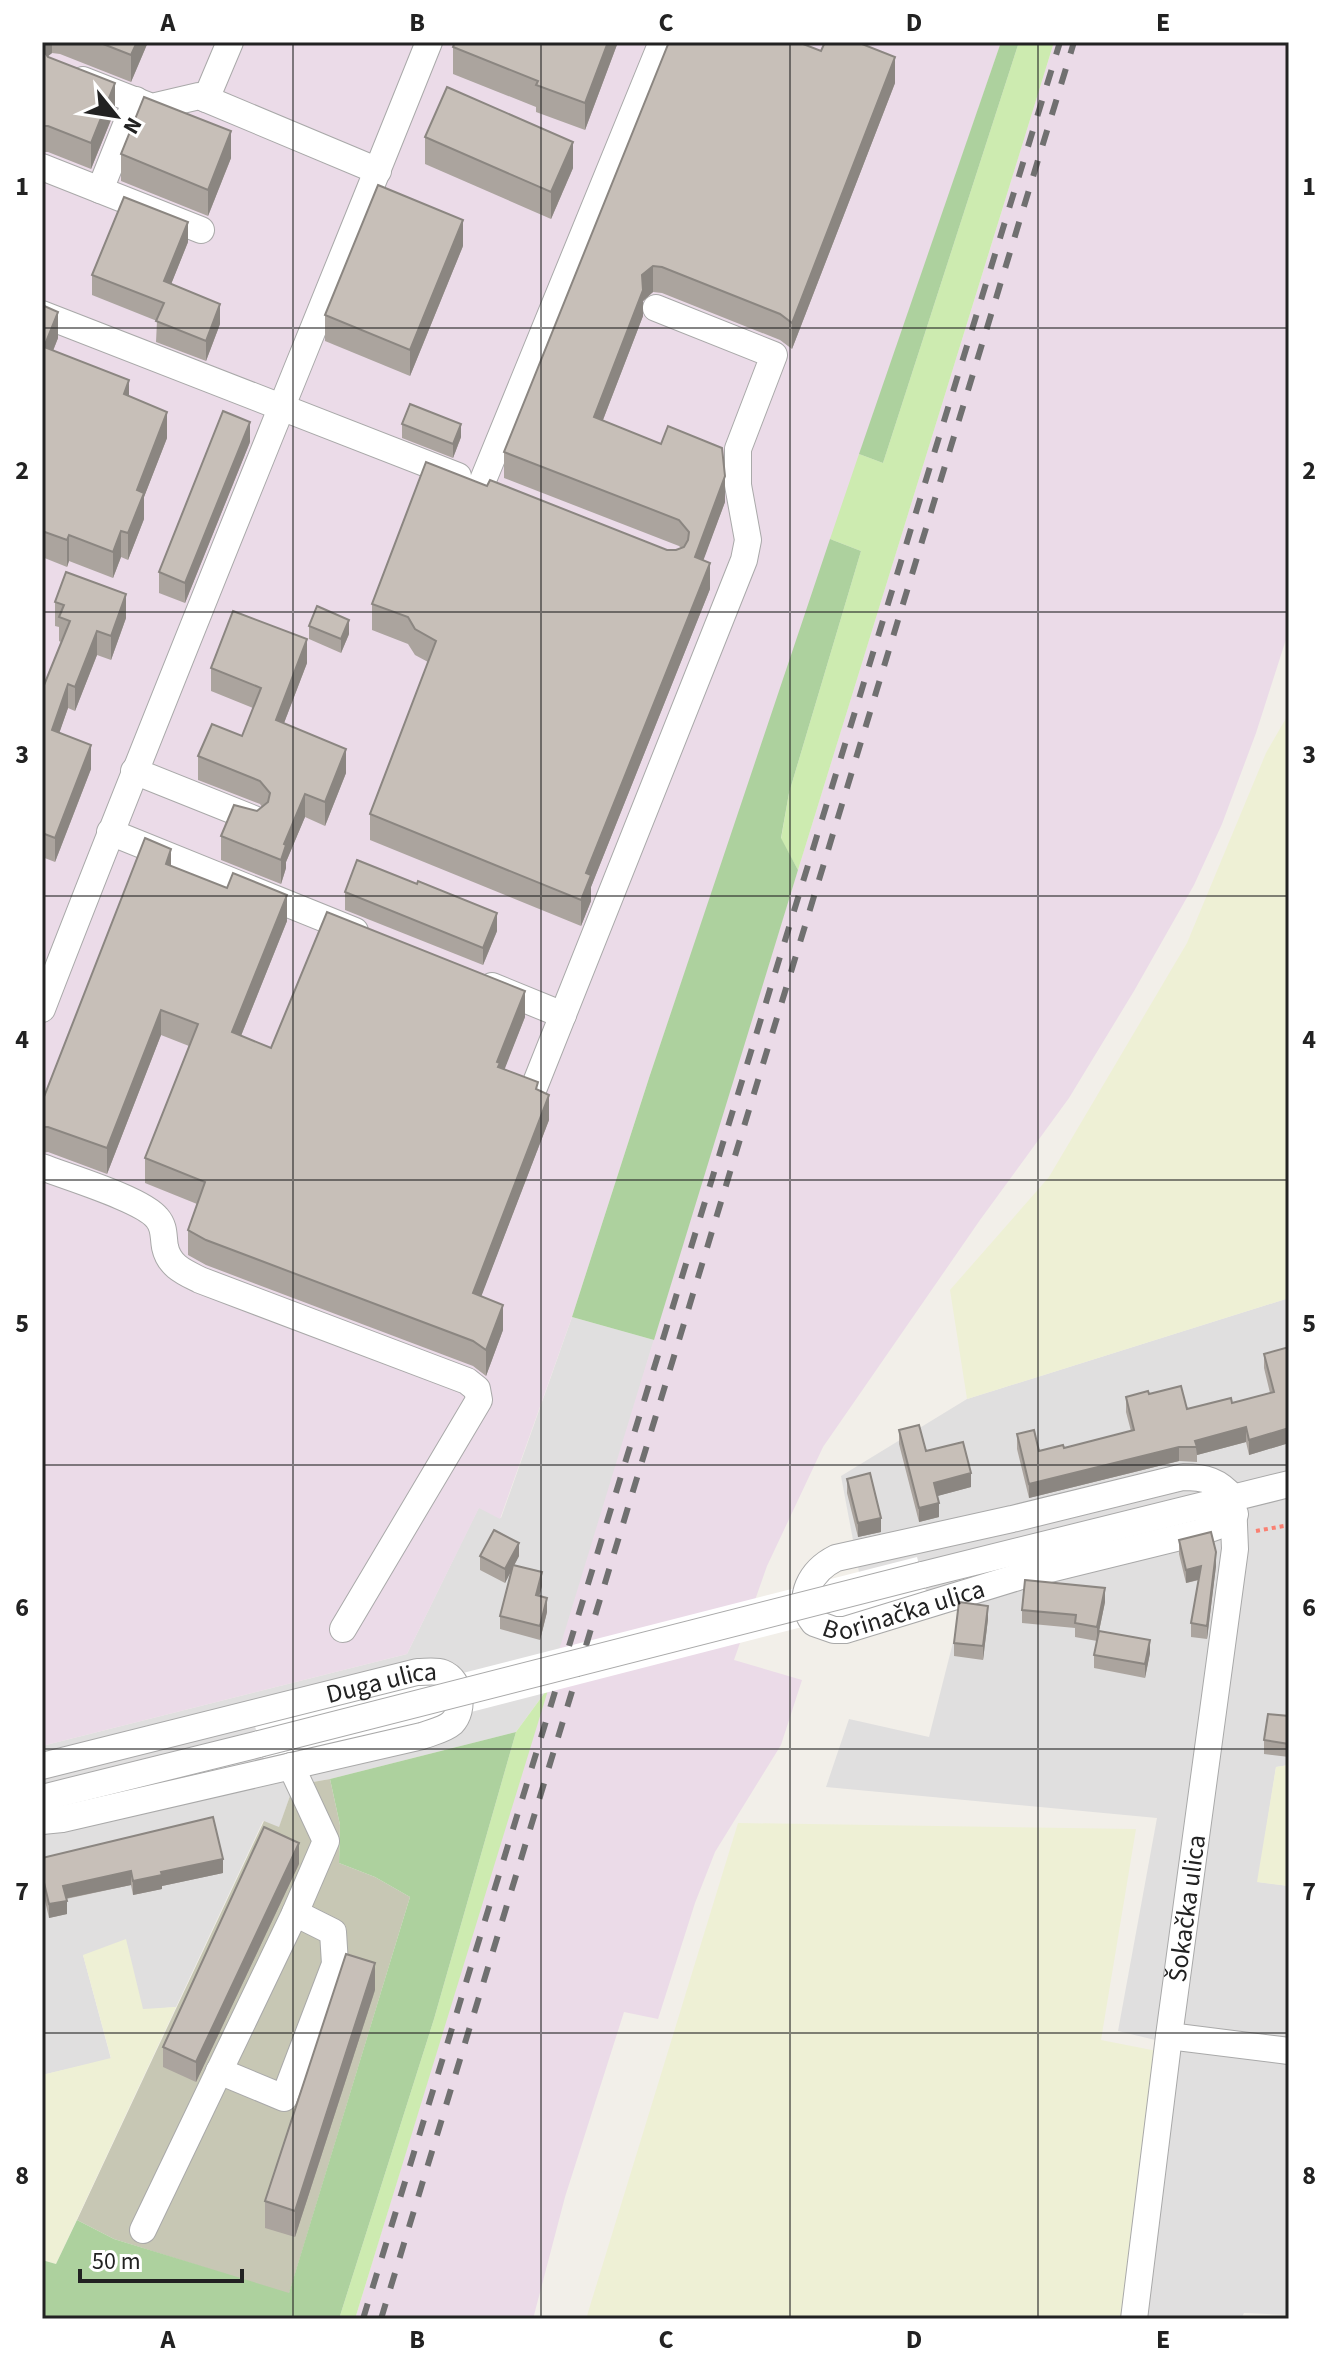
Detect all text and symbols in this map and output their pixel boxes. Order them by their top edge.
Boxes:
text: A [160,4,177,41]
text: B [409,4,425,41]
text: C [658,4,674,41]
text: D [906,4,922,41]
text: E [1156,4,1170,41]
north arrow [76,76,156,156]
text: N [115,111,150,140]
text: 1 [15,168,29,205]
text: 1 [1302,168,1316,205]
text: 2 [15,452,29,489]
text: 2 [1302,452,1316,489]
text: 3 [15,736,29,773]
text: 3 [1302,736,1316,773]
text: 4 [15,1021,29,1058]
text: 4 [1302,1021,1316,1058]
text: 5 [15,1305,29,1342]
text: 5 [1302,1305,1316,1342]
street label: Borinačka ulica [817,1570,989,1650]
text: 6 [15,1589,29,1626]
text: 6 [1302,1589,1316,1626]
street label: Duga ulica [322,1653,437,1713]
street label: Šokačka ulica [1158,1832,1215,1984]
text: 7 [15,1873,29,1910]
text: 7 [1302,1873,1316,1910]
text: 8 [15,2157,29,2194]
text: 8 [1302,2157,1316,2194]
scale bar [80,2233,242,2283]
text: 50 m [92,2244,141,2279]
text: A [160,2321,177,2358]
text: B [409,2321,425,2358]
text: C [658,2321,674,2358]
text: D [906,2321,922,2358]
text: E [1156,2321,1170,2358]

